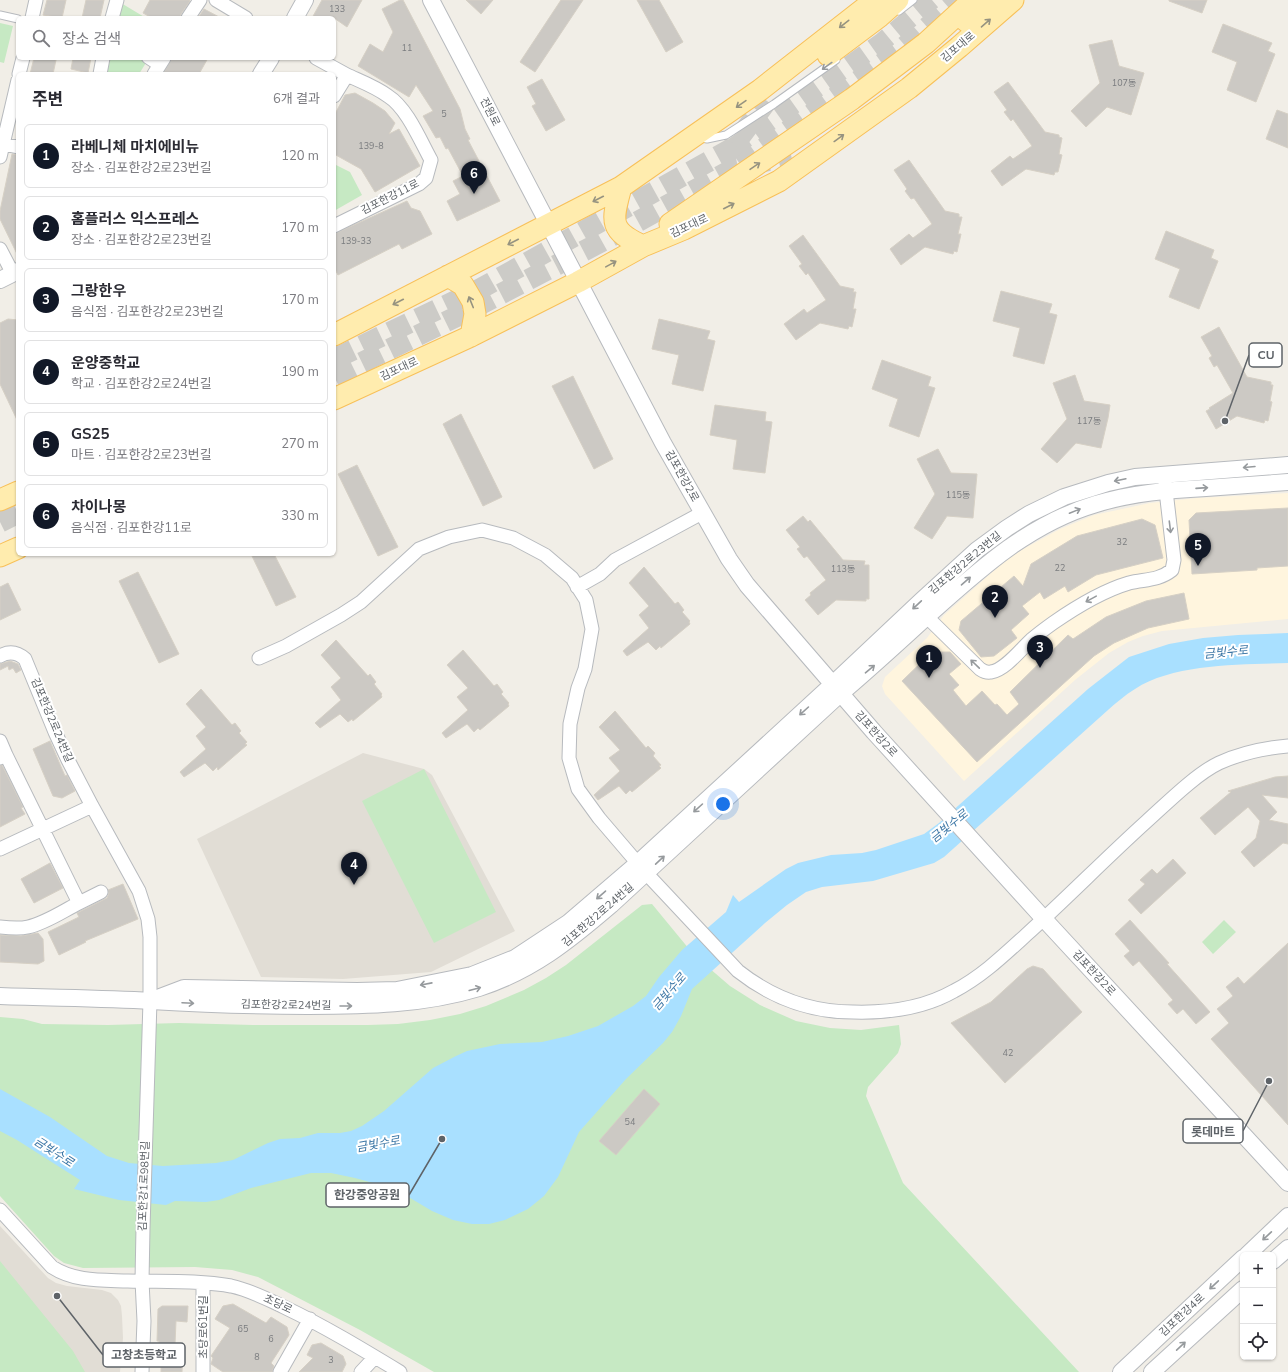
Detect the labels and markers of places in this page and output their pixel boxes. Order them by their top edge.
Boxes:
pin: 6 [461,161,487,194]
callout: CU [1249,343,1282,367]
pin: 5 [1185,533,1211,566]
pin: 2 [982,585,1008,618]
pin: 3 [1027,635,1053,668]
pin: 1 [916,645,942,678]
pin: 4 [341,852,367,885]
callout: 롯데마트 [1183,1119,1243,1143]
callout: 한강중앙공원 [326,1183,409,1207]
callout: 고창초등학교 [103,1343,185,1367]

